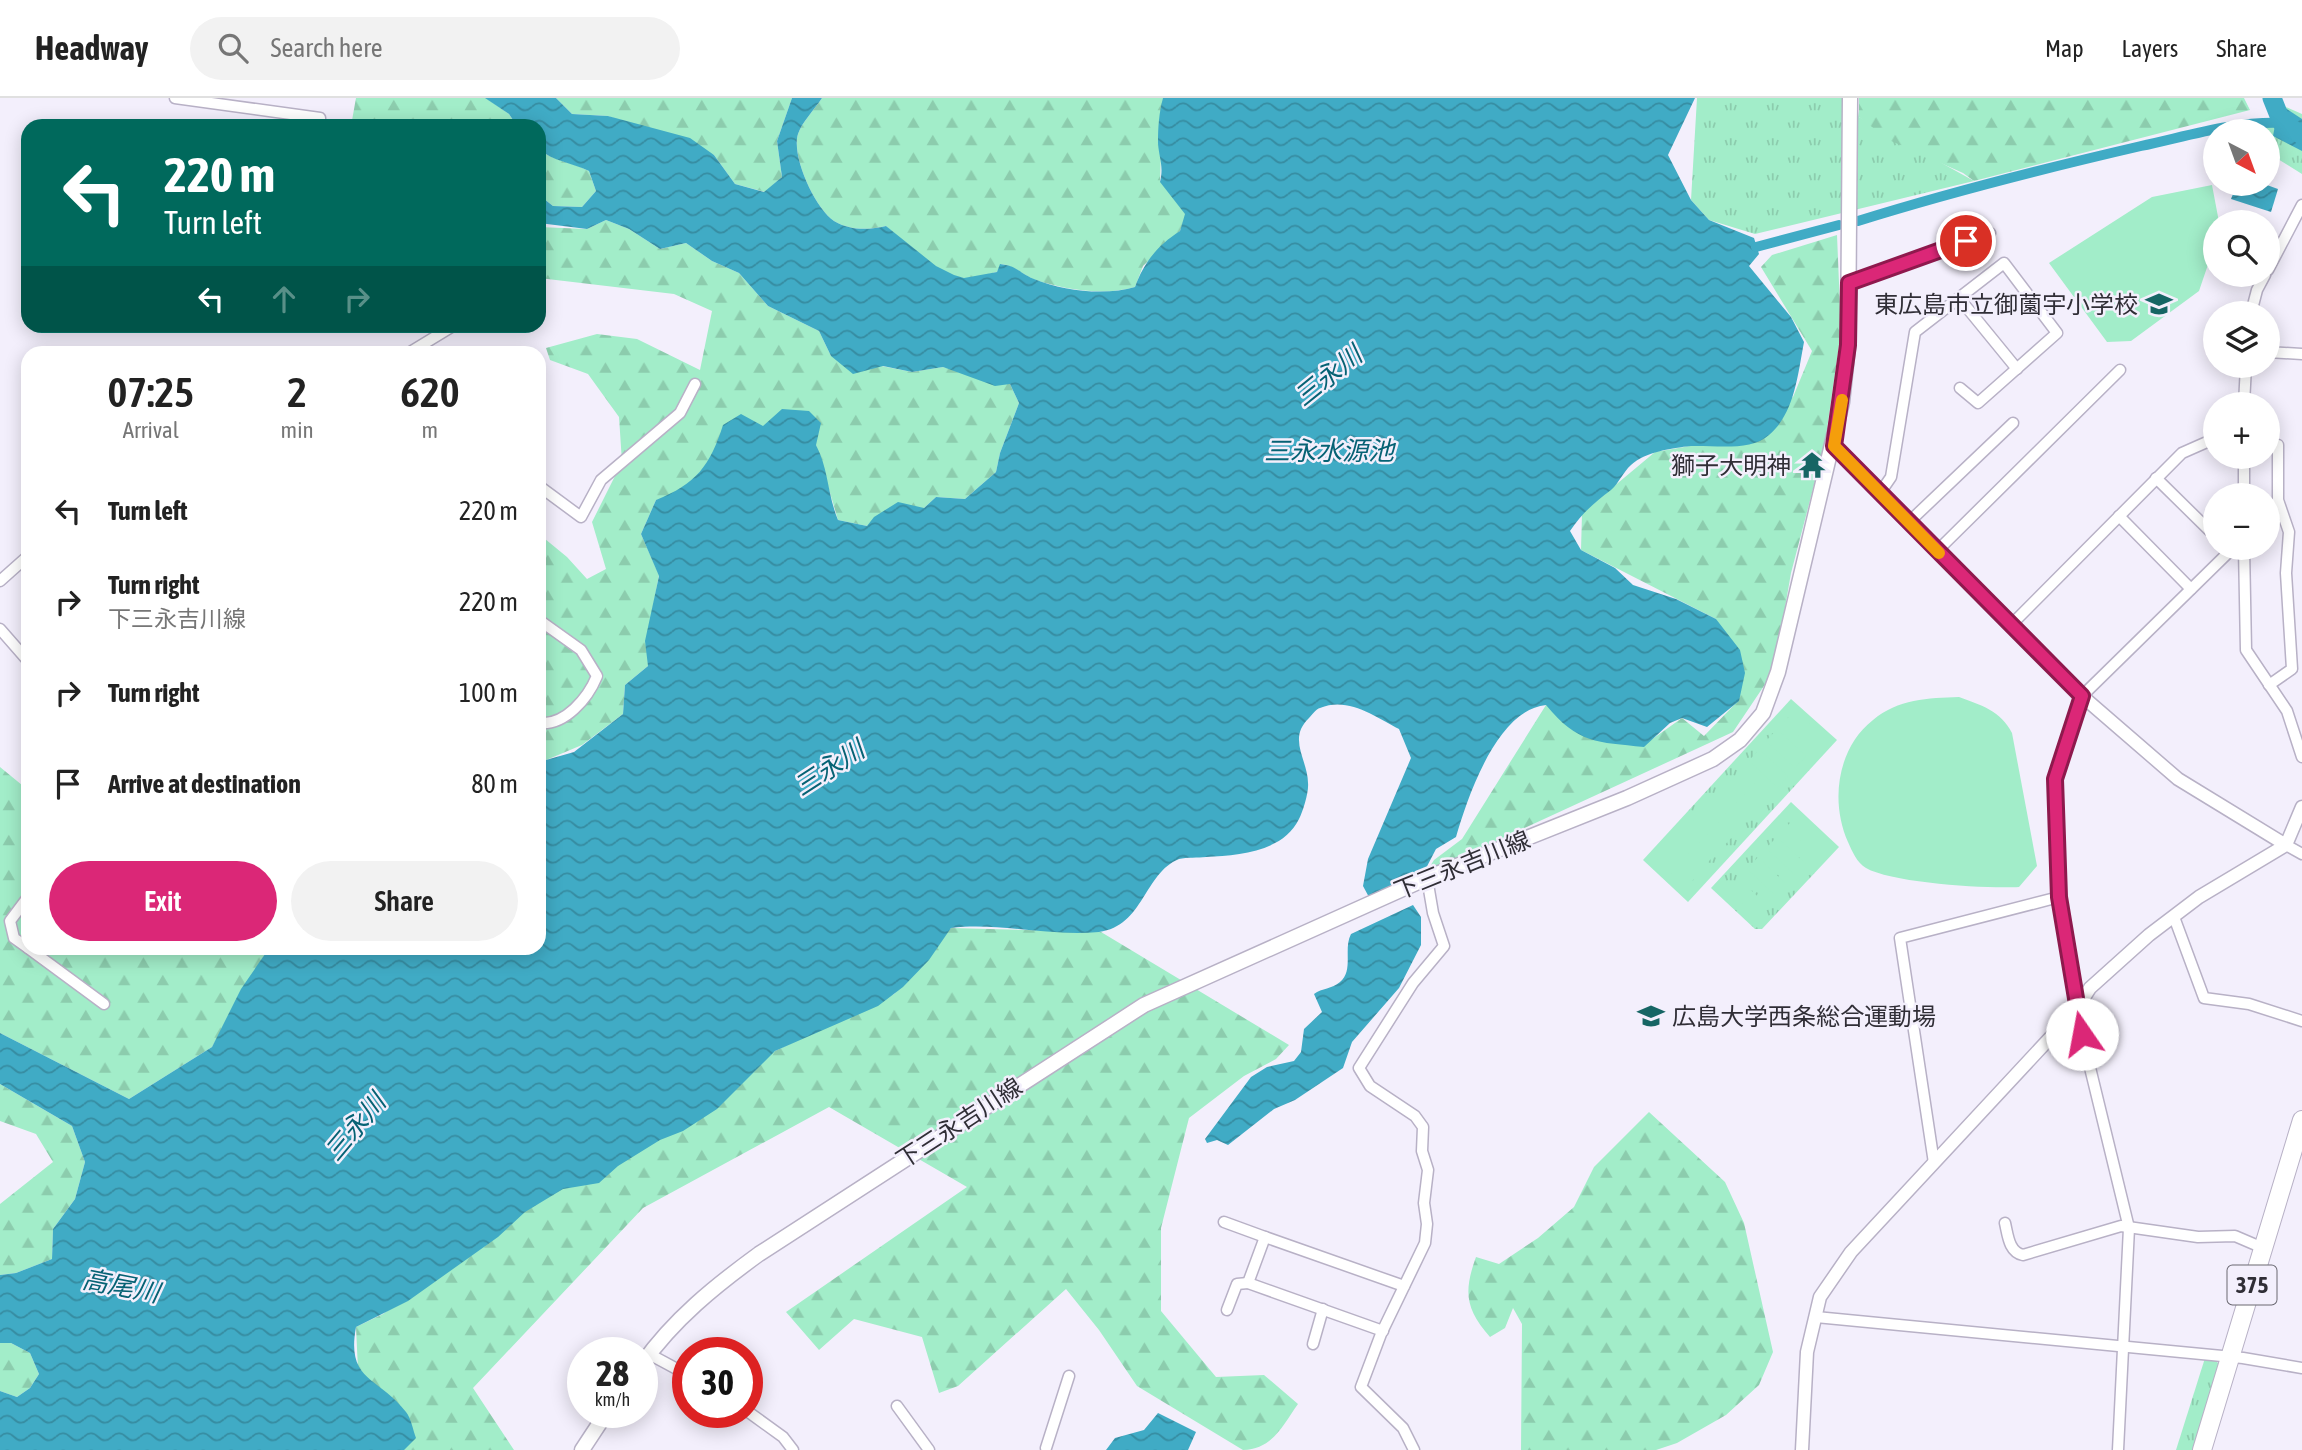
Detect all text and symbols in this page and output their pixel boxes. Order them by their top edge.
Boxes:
search box [190,17,680,80]
text: Headway [35,29,148,67]
icon: search [214,29,252,67]
text: Search here [270,33,383,63]
text: Map [2045,35,2084,62]
text: Layers [2122,35,2178,62]
text: Share [2216,35,2267,62]
north arrow [2203,119,2280,196]
map controls [2203,119,2280,560]
text: 220 m [164,146,275,202]
icon: left [49,147,140,238]
text: Turn left [164,204,262,241]
button: search [2203,210,2280,287]
pin [1936,211,1996,271]
icon: arrive [1947,222,1985,260]
icon: left [192,280,230,318]
icon: ahead [265,280,303,318]
icon: right [338,280,376,318]
school or university icon: 東広島市立御薗宇小学校 [2144,289,2174,319]
place label: 東広島市立御薗宇小学校 [1874,291,2138,318]
button: layers [2203,301,2280,378]
water label: 三永川 [1288,338,1370,412]
text: 07:25 [108,368,194,416]
text: 2 [287,368,307,416]
text: 620 [400,368,459,416]
button: + [2203,392,2280,469]
text: Arrival [123,417,179,443]
text: min [281,417,314,443]
text: m [422,417,438,443]
water label: 三永水源池 [1264,436,1397,466]
temple icon: 獅子大明神 [1797,450,1827,480]
place label: 獅子大明神 [1671,452,1791,479]
button: − [2203,483,2280,560]
icon: left [49,492,87,530]
text: Turn left [108,496,188,526]
text: 220 m [459,496,518,526]
text: Turn right [108,570,199,600]
icon: right [49,583,87,621]
text: 220 m [459,587,518,617]
text: 下三永吉川線 [108,606,246,632]
icon: right [49,674,87,712]
text: Turn right [108,678,199,708]
text: 100 m [459,678,518,708]
water label: 三永川 [788,733,872,802]
icon: arrive [49,765,87,803]
text: Arrive at destination [108,769,301,799]
text: 80 m [471,769,518,799]
street label: 下三永吉川線 [1390,826,1534,904]
button: Exit [49,861,277,941]
button: Share [291,861,518,941]
position arrow [2045,997,2119,1071]
school or university icon: 広島大学西条総合運動場 [1636,1001,1666,1031]
place label: 広島大学西条総合運動場 [1672,1003,1936,1030]
street label: 下三永吉川線 [891,1072,1027,1174]
water label: 三永川 [318,1085,393,1167]
water label: 高尾川 [80,1264,165,1309]
road number: 375 [2228,1266,2276,1304]
speed limit sign: 30 [672,1337,763,1428]
text: 28 [596,1353,629,1393]
text: km/h [595,1389,630,1410]

